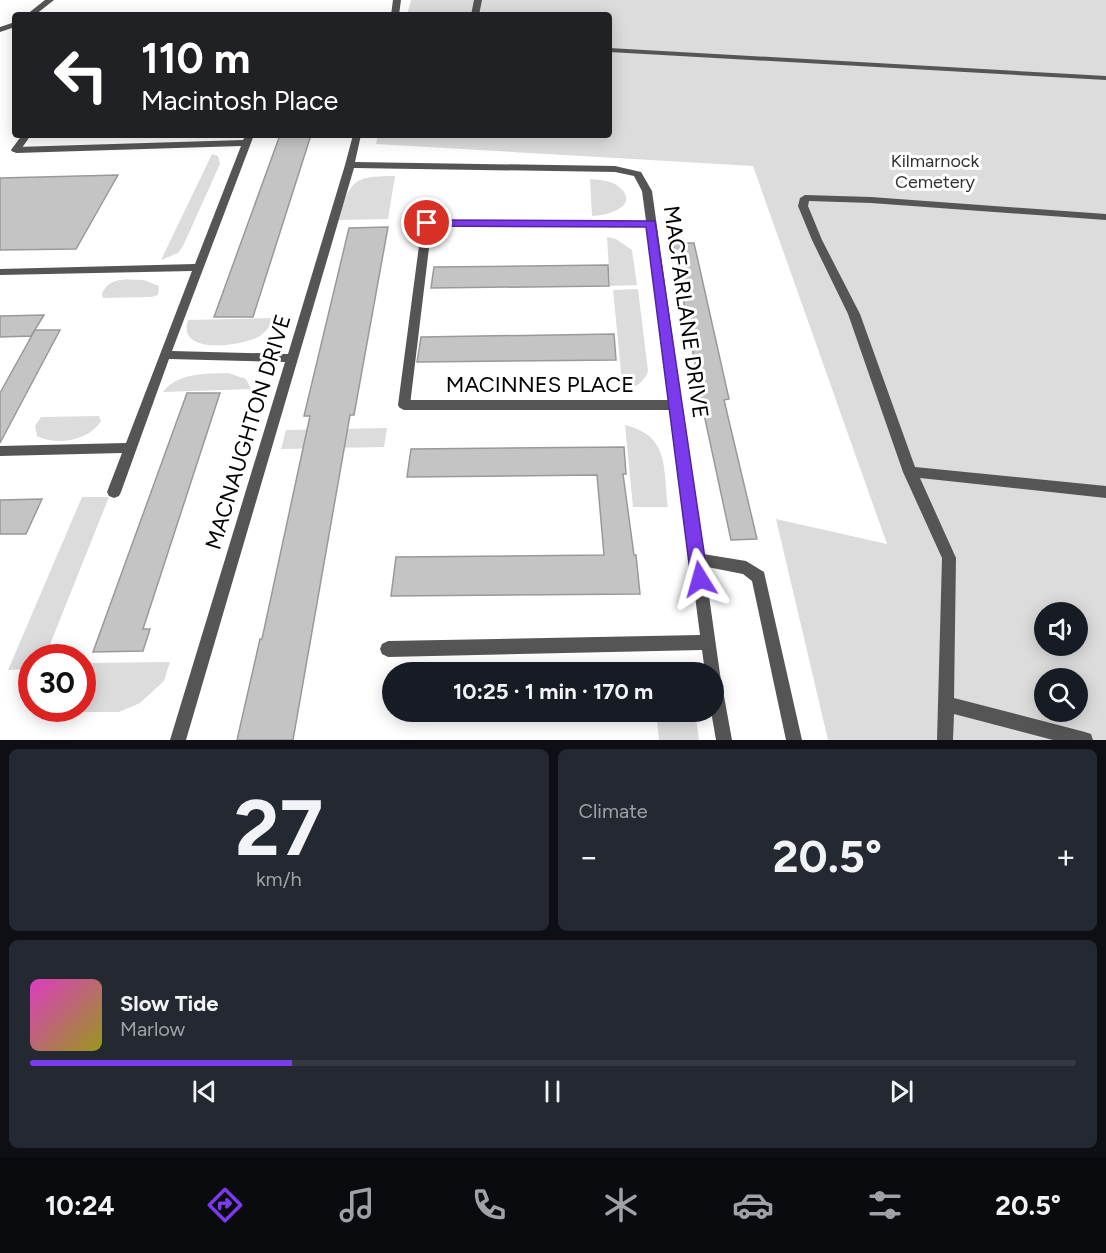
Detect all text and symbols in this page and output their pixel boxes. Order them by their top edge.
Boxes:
text: 110 m [141,33,250,84]
icon: left [42,36,120,114]
text: Macintosh Place [141,84,338,117]
park label: Kilmarnock Cemetery [891,150,980,193]
pin [401,197,452,248]
street label: MACFARLANE DRIVE [658,204,714,420]
icon: arrive [410,206,443,239]
street label: MACNAUGHTON DRIVE [199,311,297,553]
street label: MACINNES PLACE [446,371,634,398]
position arrow [668,547,732,611]
map controls [1034,602,1088,722]
button: sound [1034,602,1088,656]
speed limit sign: 30 [18,644,96,722]
button: search [1034,668,1088,722]
text: 10:25 · 1 min · 170 m [453,678,653,705]
text: 27 [234,781,323,875]
text: Climate [579,799,648,823]
text: 20.5° [772,829,882,883]
text: − [579,837,599,876]
text: + [1055,837,1076,876]
text: km/h [256,867,302,891]
text: Slow Tide [120,990,219,1017]
text: Marlow [120,1017,185,1041]
icon: previous [188,1075,221,1108]
icon: pause [536,1075,569,1108]
icon: next [885,1075,918,1108]
icon: directions [204,1184,246,1226]
icon: music [336,1184,378,1226]
icon: phone [468,1184,510,1226]
icon: climate [600,1184,642,1226]
icon: car [732,1184,774,1226]
icon: filters [864,1184,906,1226]
text: 10:24 [45,1189,115,1222]
text: 20.5° [995,1189,1061,1222]

